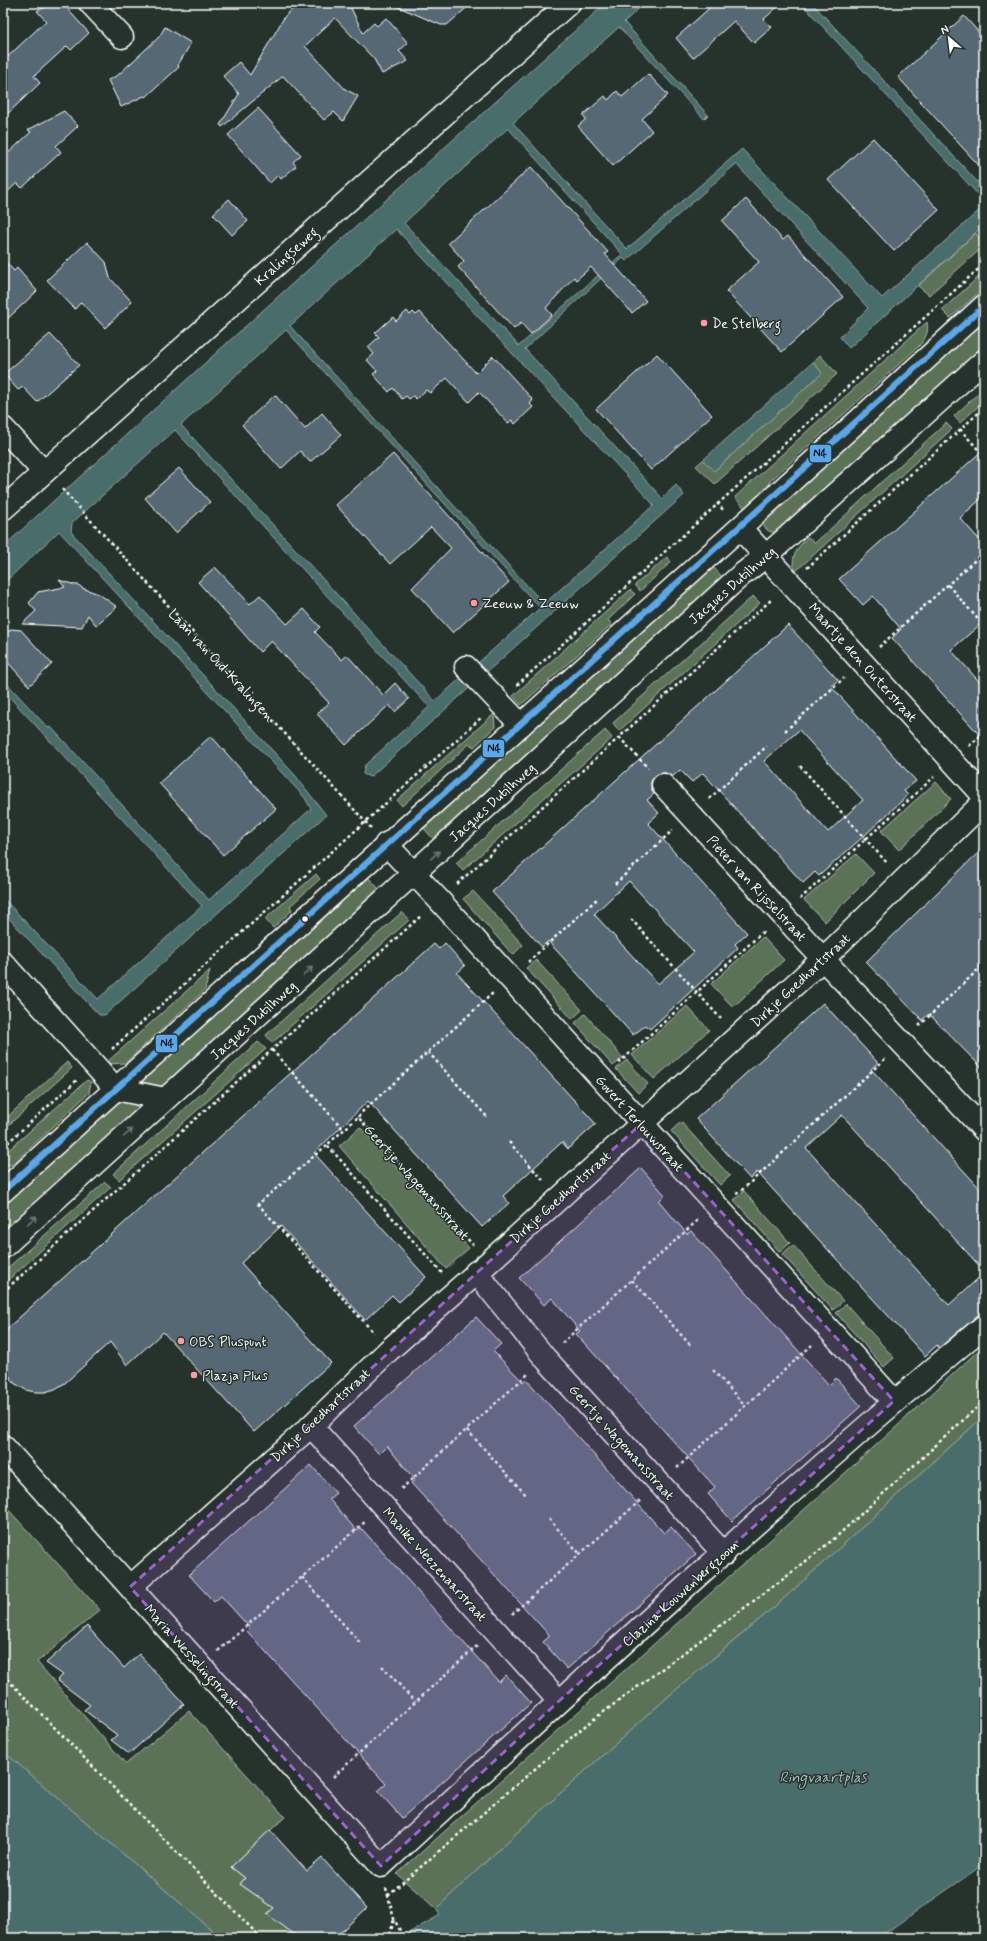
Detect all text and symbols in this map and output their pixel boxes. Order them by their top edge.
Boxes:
north arrow [929,18,969,58]
text: N [938,22,951,38]
street label: Kralingseweg [251,223,324,292]
place label: De Stelberg [712,315,781,335]
marker: De Stelberg [699,318,709,328]
line badge: N4 [809,444,832,463]
text: N4 [813,447,827,461]
street label: Jacques Dutilhweg [685,543,780,629]
place label: Zeeuw & Zeeuw [482,595,579,613]
marker: Zeeuw & Zeeuw [469,598,479,608]
street label: Maartje den Outerstraat [804,599,921,726]
street label: Laan van Oud-Kralingen [163,605,278,727]
line badge: N4 [482,739,505,758]
text: N4 [487,742,501,756]
street label: Jacques Dutilhweg [446,759,540,846]
street label: Pieter van Rijsselstraat [703,832,810,945]
one-way arrow [430,850,440,860]
unlabelled marker [300,914,310,924]
street label: Dirkje Goedhartstraat [747,930,854,1032]
one-way arrow [302,966,313,975]
street label: Jacques Dutilhweg [207,977,301,1064]
line badge: N4 [155,1034,178,1053]
text: N4 [160,1037,174,1051]
street label: Govert Terlouwstraat [591,1072,687,1176]
street label: Geertje Wagemansstraat [359,1121,473,1245]
one-way arrow [123,1128,133,1138]
street label: Dirkje Goedhartstraat [506,1148,615,1248]
one-way arrow [27,1216,37,1225]
place label: OBS Pluspunt [189,1333,267,1351]
marker: OBS Pluspunt [176,1336,186,1346]
street label: Dirkje Goedhartstraat [267,1365,374,1467]
place label: Plazja Plus [202,1367,268,1385]
marker: Plazja Plus [189,1370,199,1380]
street label: Geertje Wagemansstraat [564,1381,678,1505]
street label: Maaike Weezenaarstraat [378,1504,490,1626]
street label: Clazina Kouwenbergzoom [619,1537,744,1652]
street label: Maria Wesselingstraat [138,1601,243,1714]
water label: Ringvaartplas [779,1768,868,1789]

